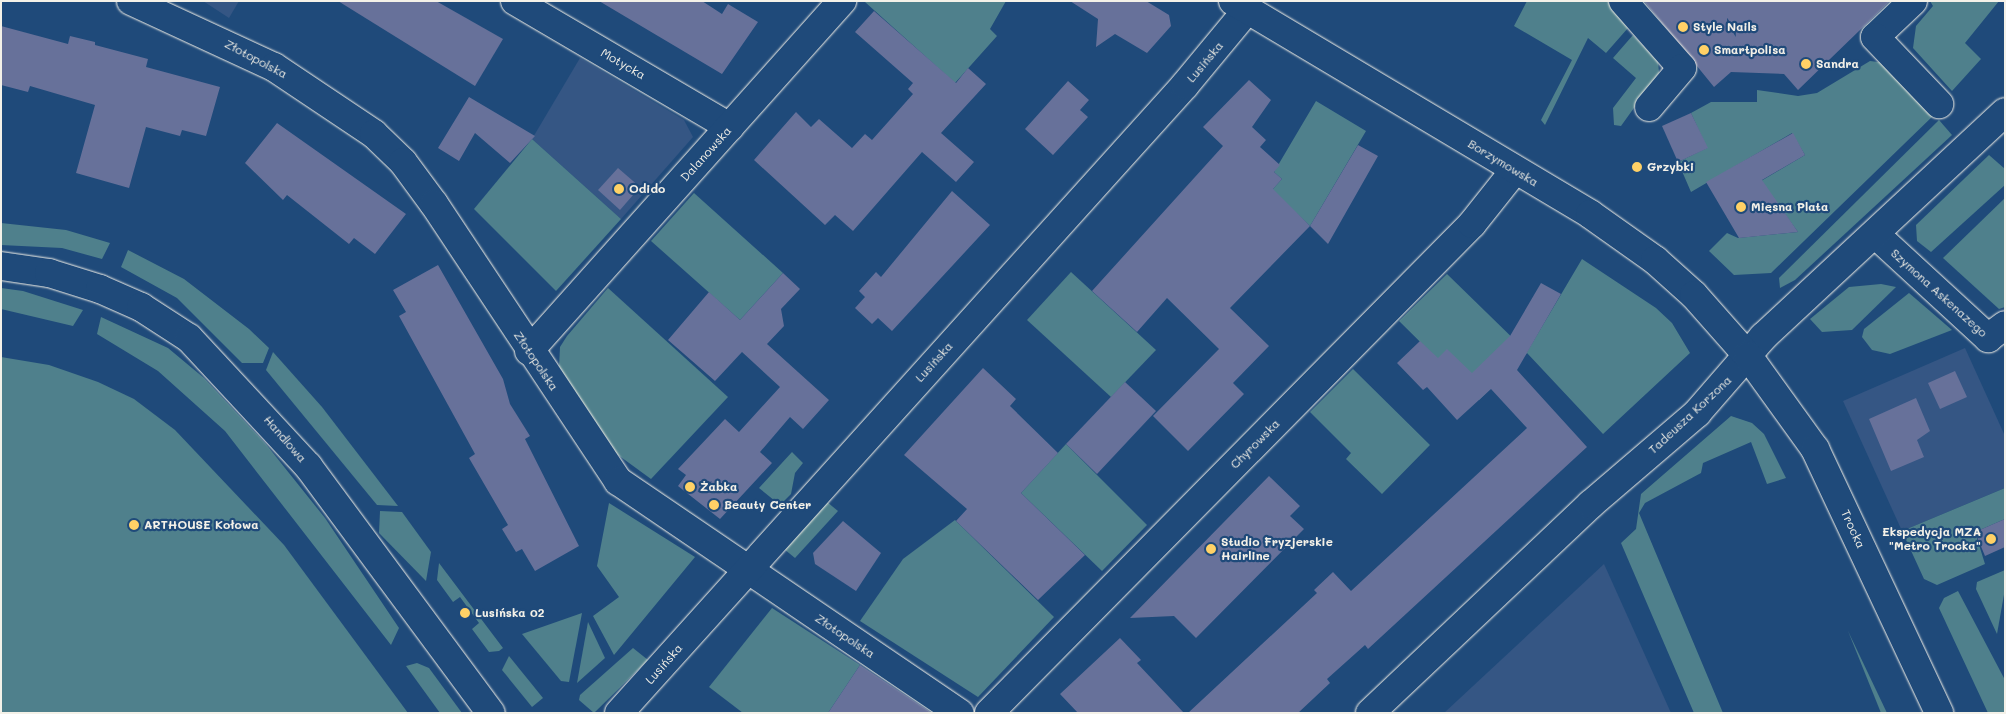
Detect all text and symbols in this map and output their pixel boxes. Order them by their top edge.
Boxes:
place label: Style Nails [1693,20,1757,34]
marker: Style Nails [1677,21,1689,33]
street label: Złotopolska [222,37,290,81]
street label: Lusińska [1184,39,1226,85]
place label: Smartpolisa [1714,43,1786,57]
marker: Smartpolisa [1698,44,1710,56]
street label: Motycka [598,45,648,83]
place label: Sandra [1816,57,1859,71]
marker: Sandra [1800,58,1812,70]
street label: Dalanowska [678,124,734,184]
street label: Borzymowska [1465,136,1541,190]
place label: Grzybki [1647,160,1694,174]
marker: Grzybki [1631,161,1643,173]
place label: Odido [629,182,665,196]
marker: Odido [613,183,625,195]
place label: Mięsna Plata [1751,200,1828,214]
marker: Mięsna Plata [1735,201,1747,213]
street label: Szymona Askenazego [1888,246,1990,340]
street label: Złotopolska [511,329,561,393]
street label: Lusińska [912,339,956,385]
street label: Tadeusza Korzona [1646,373,1734,457]
street label: Handlowa [261,413,309,465]
street label: Chyrowska [1227,416,1283,472]
place label: Żabka [700,480,737,494]
marker: Żabka [684,481,696,493]
place label: Beauty Center [724,498,811,512]
marker: Beauty Center [708,499,720,511]
street label: Trocka [1838,508,1868,550]
place label: ARTHOUSE Kołowa [144,518,259,532]
marker: ARTHOUSE Kołowa [128,519,140,531]
place label: Ekspedycja MZA "Metro Trocka" [1882,525,1981,553]
marker: Ekspedycja MZA "Metro Trocka" [1985,533,1997,545]
place label: Studio Fryzjerskie Hairline [1221,535,1333,563]
marker: Studio Fryzjerskie Hairline [1205,543,1217,555]
place label: Lusińska 02 [475,606,544,620]
marker: Lusińska 02 [459,607,471,619]
street label: Złotopolska [813,611,877,661]
street label: Lusińska [643,641,685,687]

